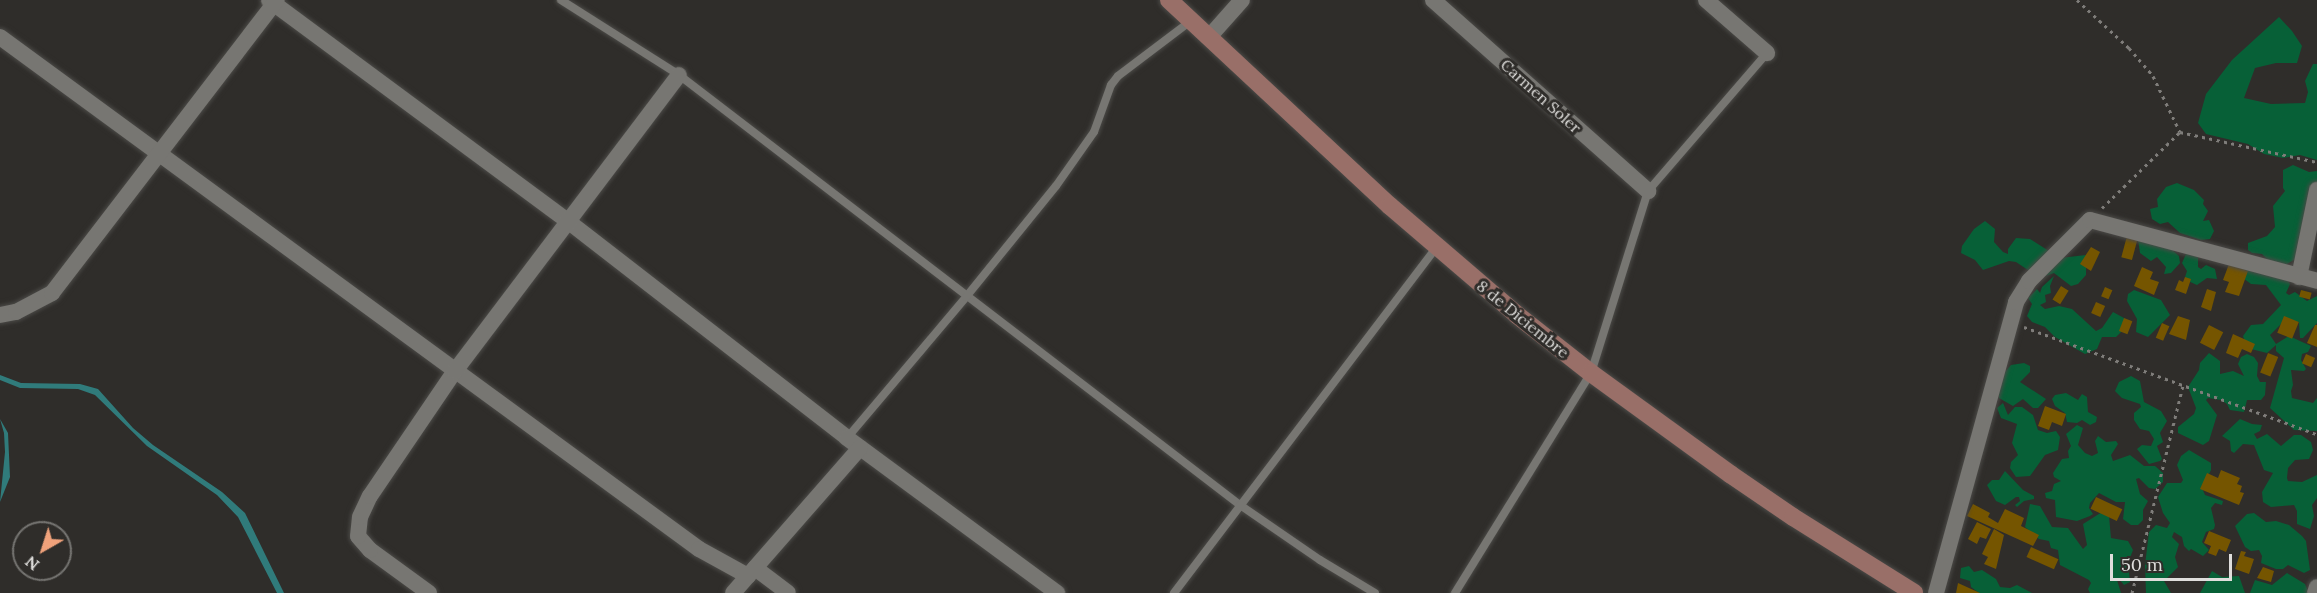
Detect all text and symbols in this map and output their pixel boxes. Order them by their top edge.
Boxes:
street label: Carmen Soler [1497,55,1585,137]
street label: 8 de Diciembre [1473,276,1573,362]
north arrow [12,521,72,581]
scale bar [2113,542,2234,580]
text: N [21,552,43,575]
text: 50 m [2121,553,2163,576]

